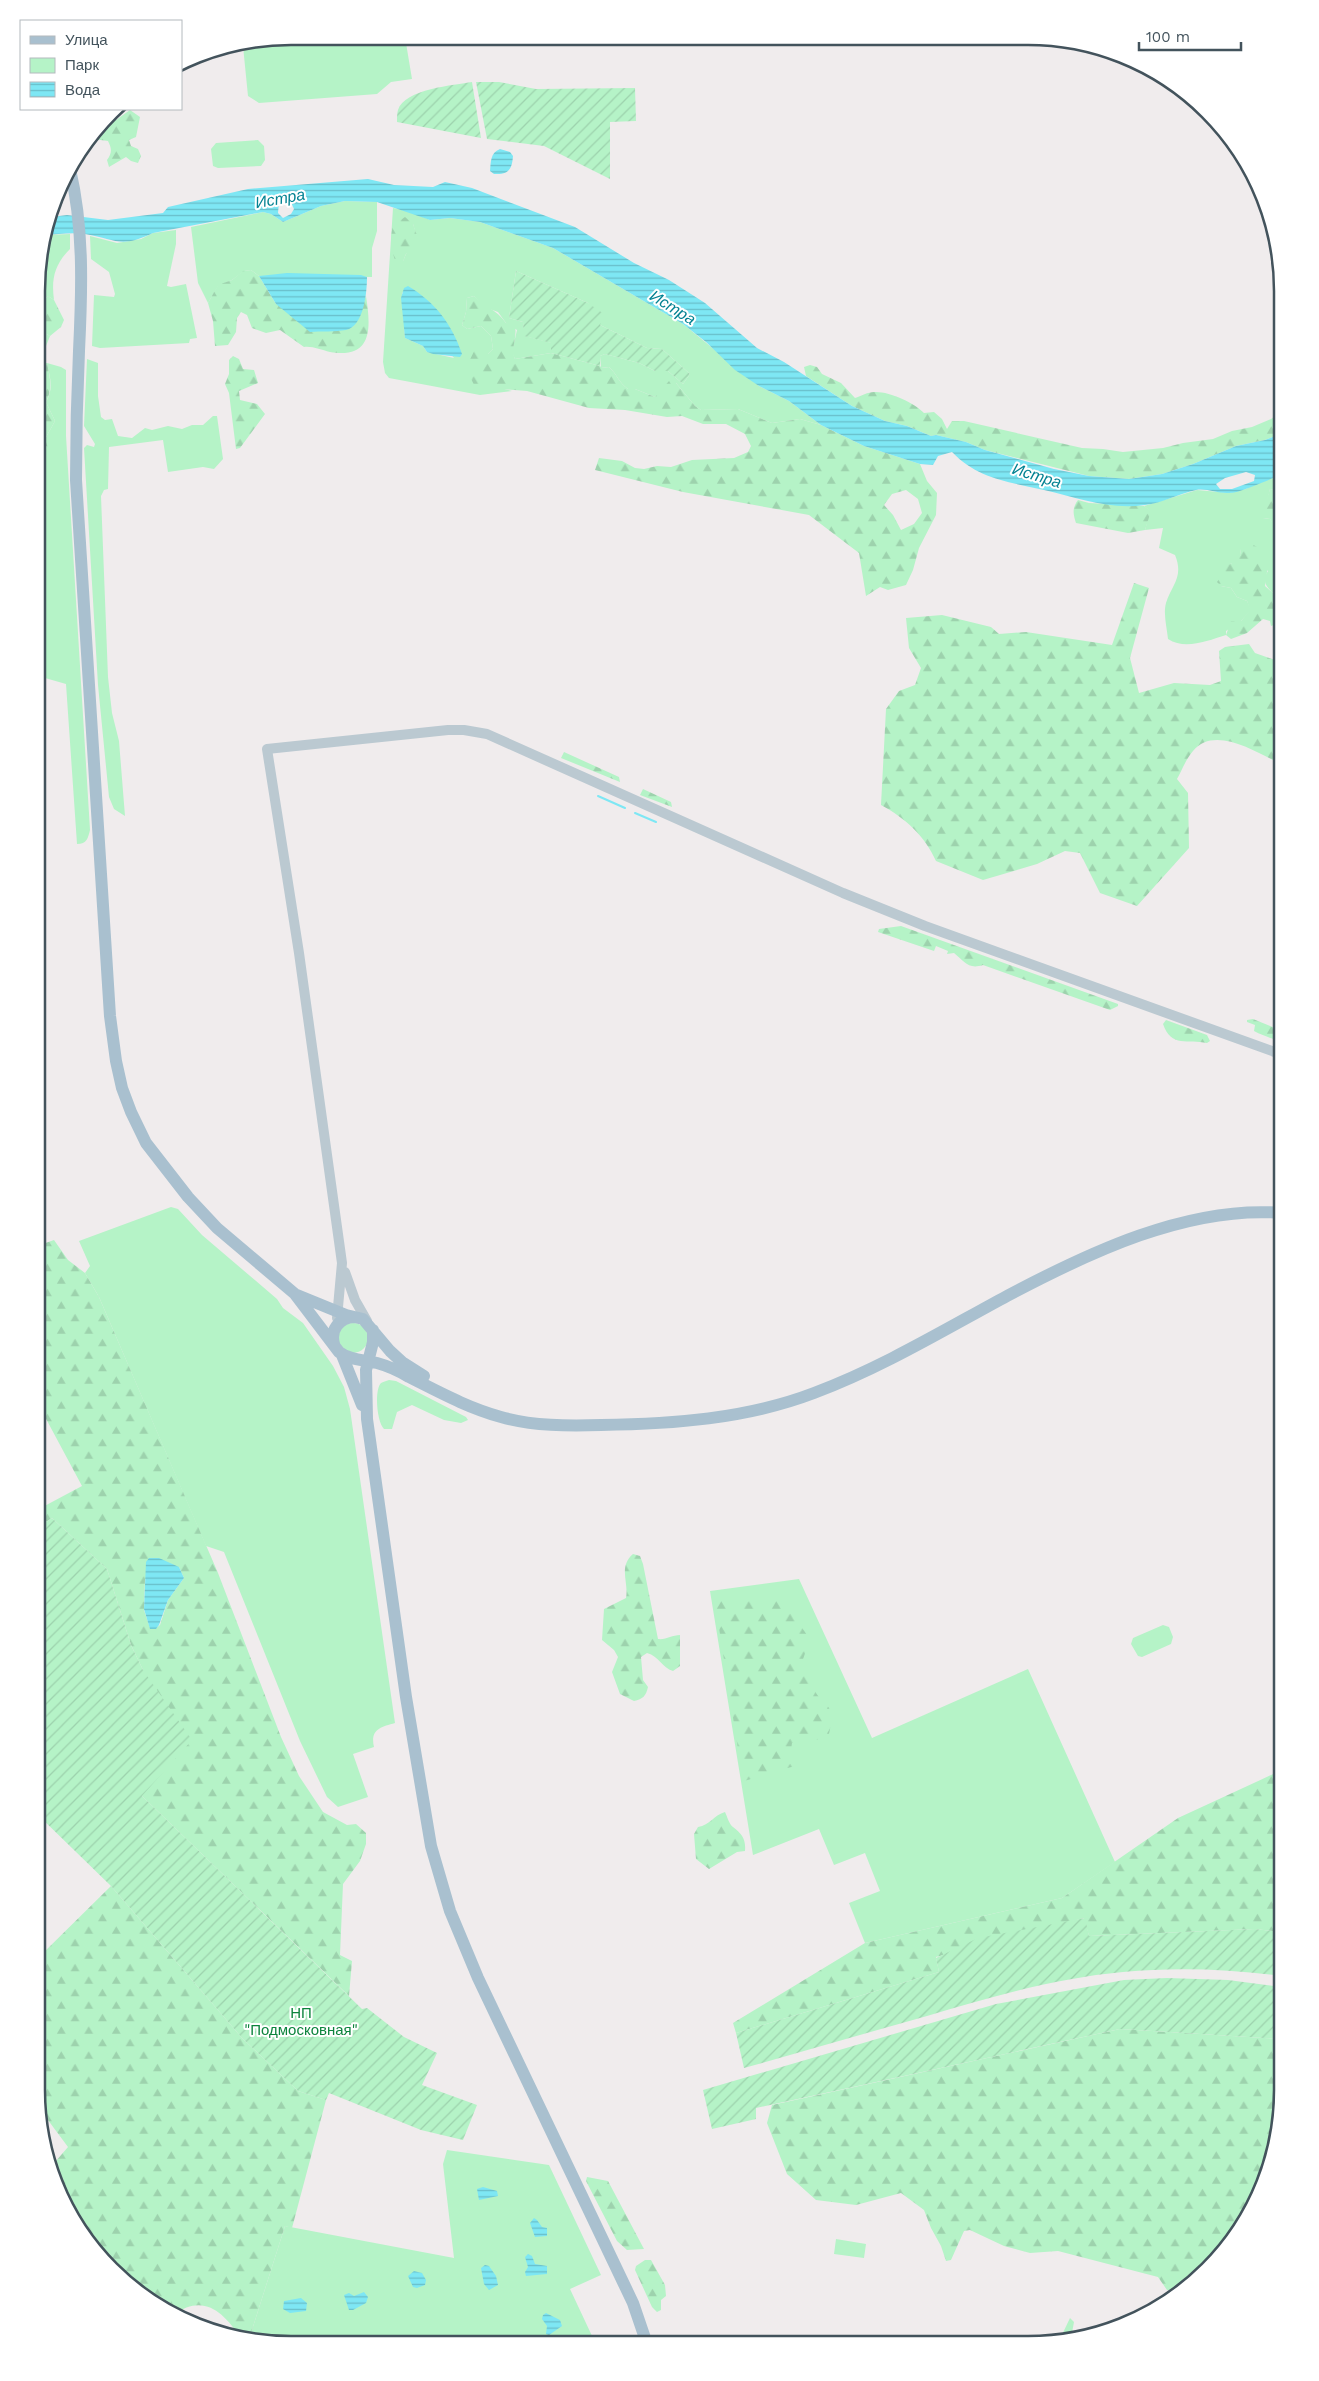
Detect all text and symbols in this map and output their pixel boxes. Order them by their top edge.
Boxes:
legend [20,20,182,110]
scale bar [1139,20,1242,52]
text: 100 m [1146,28,1190,46]
text: Улица [65,31,108,49]
text: Парк [65,56,99,74]
text: Вода [65,81,101,99]
water label: Истра [254,185,307,212]
water label: Истра [646,286,699,329]
water label: Истра [1010,459,1064,492]
park label: НП "Подмосковная" [244,2004,358,2039]

